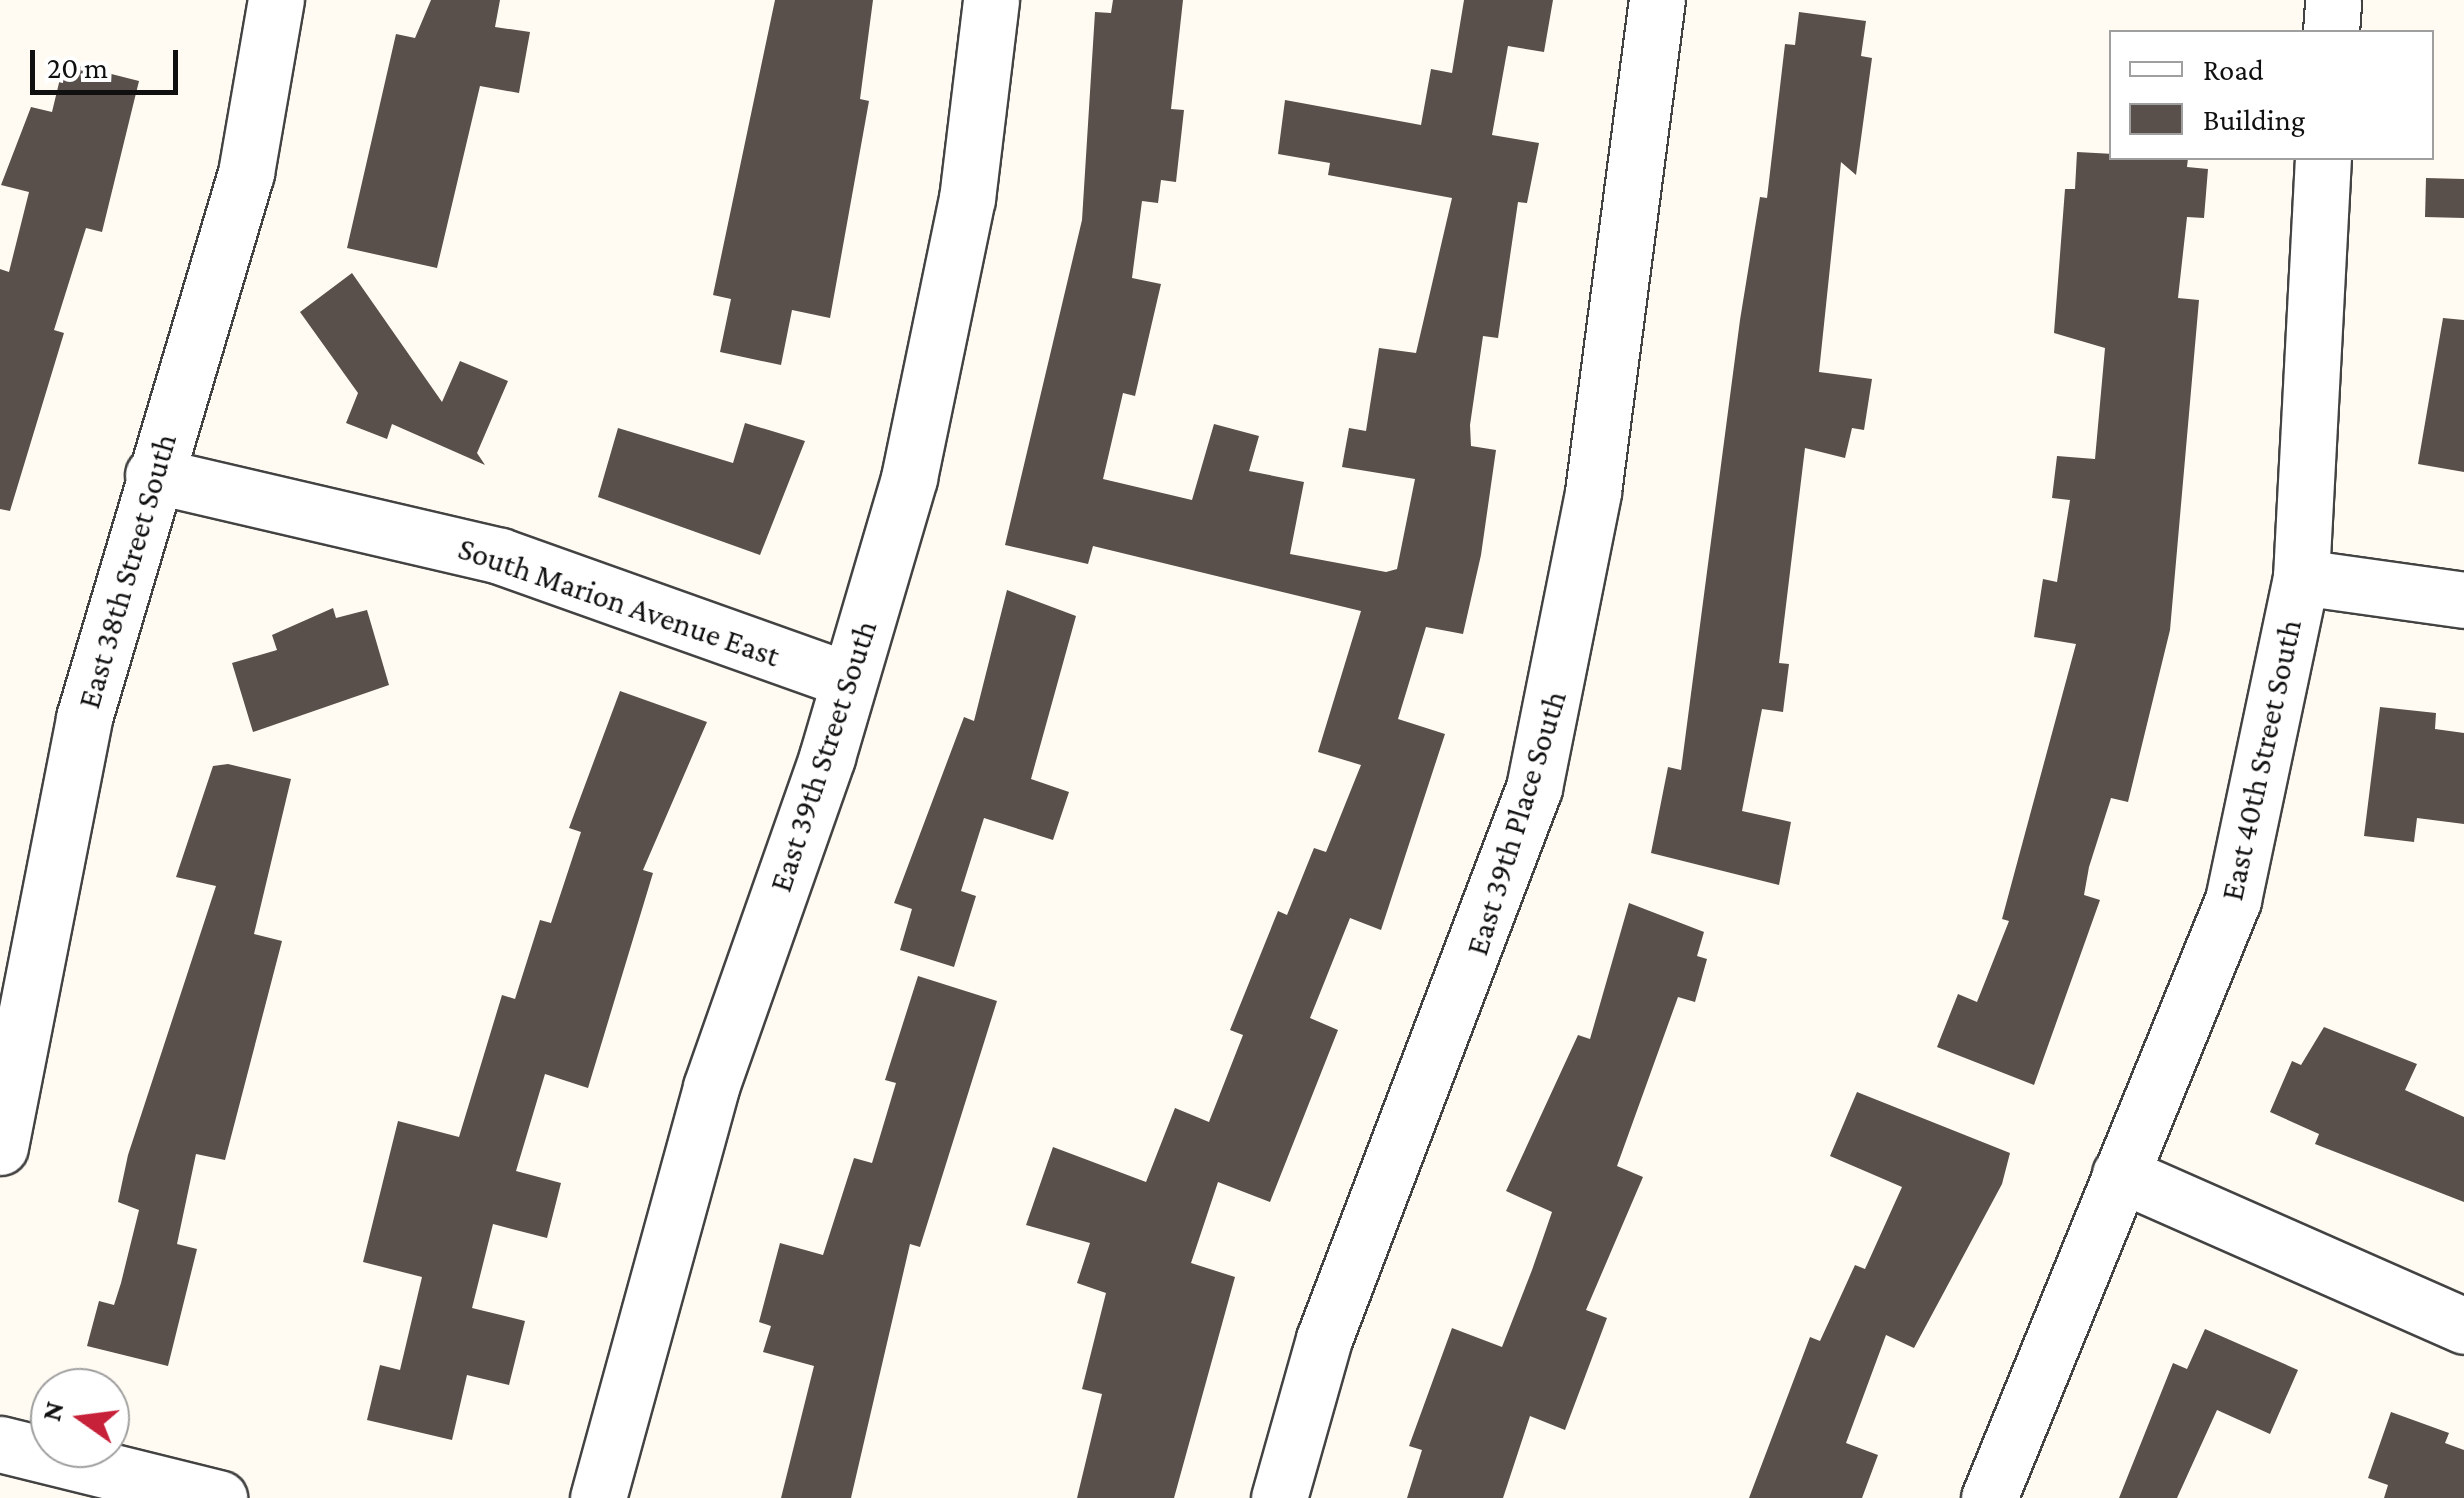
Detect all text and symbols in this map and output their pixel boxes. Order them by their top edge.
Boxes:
scale bar [35,30,182,92]
legend [2109,30,2434,160]
text: 20 m [47,51,108,84]
text: Road [2203,53,2264,86]
text: Building [2203,103,2305,136]
street label: East 38th Street South [69,429,185,713]
street label: South Marion Avenue East [453,529,785,675]
street label: East 39th Street South [761,616,885,896]
street label: East 40th Street South [2212,616,2310,904]
street label: East 39th Place South [1458,686,1574,960]
north arrow [30,1368,130,1468]
text: N [35,1398,70,1424]

